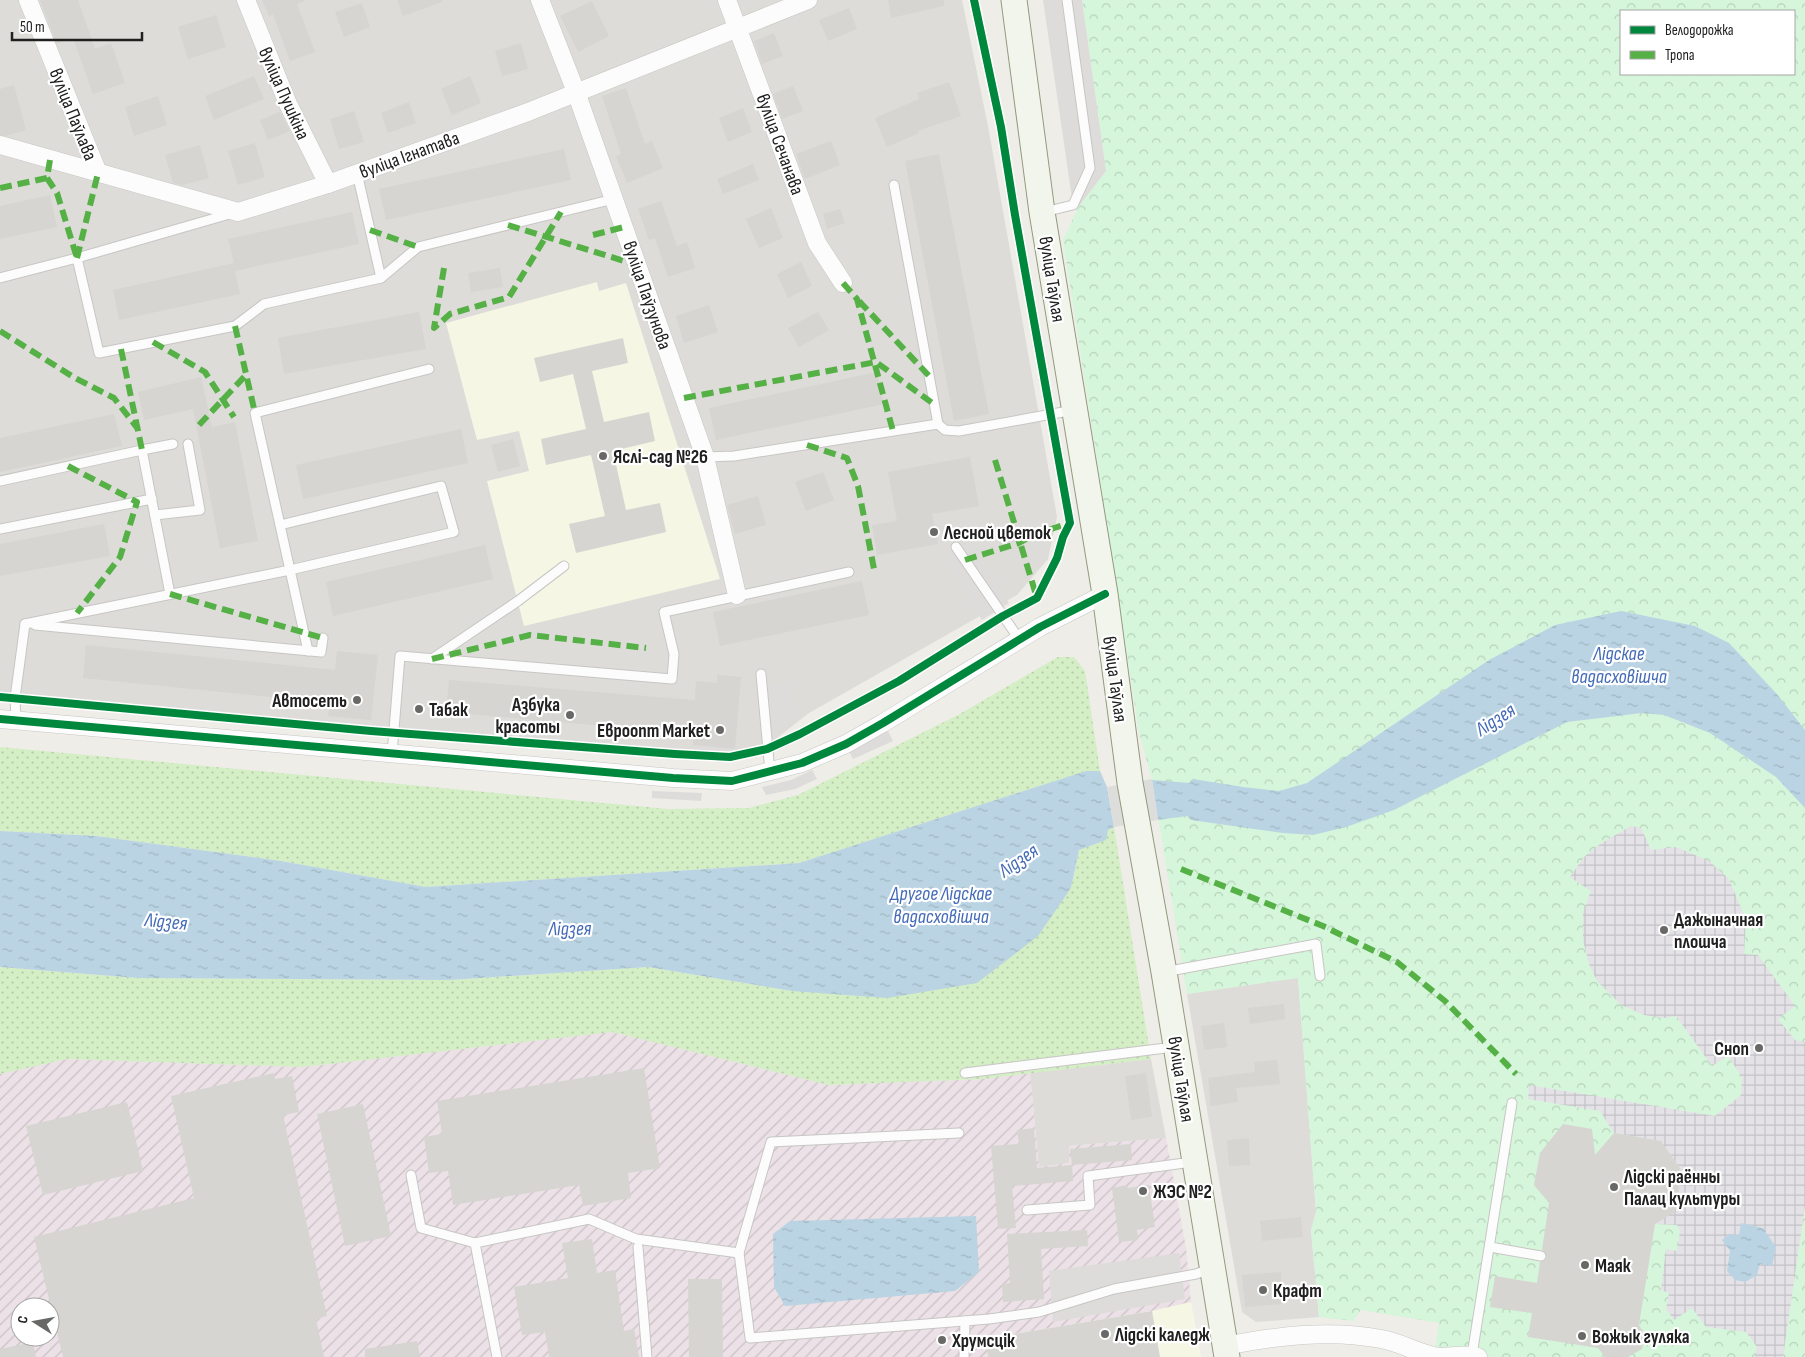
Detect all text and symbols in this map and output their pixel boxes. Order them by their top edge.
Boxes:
scale bar [12,10,142,42]
legend [1620,10,1795,75]
text: 50 m [20,18,45,37]
text: Велодорожка [1665,21,1734,40]
street label: вуліца Пушкіна [253,44,314,143]
text: Тропа [1665,46,1695,65]
street label: вуліца Паўлава [44,65,102,164]
street label: вуліца Сечанава [751,91,808,198]
street label: вуліца Ігнатава [356,127,463,184]
street label: вуліца Таўлая [1033,235,1070,324]
street label: вуліца Паўзунова [617,238,676,353]
place label: Яслі-сад №26 [613,446,708,469]
marker: Яслі-сад №26 [597,450,609,462]
place label: Лесной цветок [943,522,1051,545]
marker: Лесной цветок [928,526,940,538]
street label: вуліца Таўлая [1097,635,1132,724]
water label: Лідскае вадасховішча [1571,642,1667,689]
place label: Автосеть [271,690,347,713]
marker: Автосеть [351,694,363,706]
place label: Азбука красоты [495,694,560,739]
water label: Лідзея [1470,698,1520,742]
place label: Табак [429,699,468,722]
marker: Табак [413,703,425,715]
marker: Азбука красоты [564,709,576,721]
place label: Евроопт Market [597,720,710,743]
marker: Евроопт Market [714,724,726,736]
water label: Лідзея [993,839,1043,883]
water label: Другое Лідскае вадасховішча [889,882,992,929]
water label: Лідзея [143,908,188,936]
place label: Дажыначная плошча [1674,909,1763,954]
water label: Лідзея [548,917,592,941]
marker: Дажыначная плошча [1658,924,1670,936]
street label: вуліца Таўлая [1162,1035,1199,1124]
place label: Сноп [1714,1038,1749,1061]
marker: Сноп [1753,1042,1765,1054]
place label: Лідскі раённы Палац культуры [1623,1166,1740,1211]
place label: ЖЭС №2 [1153,1181,1212,1204]
marker: Лідскі раённы Палац культуры [1608,1181,1620,1193]
marker: ЖЭС №2 [1137,1185,1149,1197]
place label: Маяк [1595,1255,1631,1278]
marker: Маяк [1579,1259,1591,1271]
place label: Крафт [1273,1280,1322,1303]
marker: Крафт [1257,1284,1269,1296]
north arrow [10,1297,60,1347]
text: С [14,1314,32,1325]
place label: Лідскі каледж [1114,1324,1210,1347]
place label: Вожык гуляка [1592,1326,1690,1349]
marker: Лідскі каледж [1099,1328,1111,1340]
place label: Хрумсцік [951,1330,1015,1353]
marker: Вожык гуляка [1576,1330,1588,1342]
marker: Хрумсцік [936,1334,948,1346]

